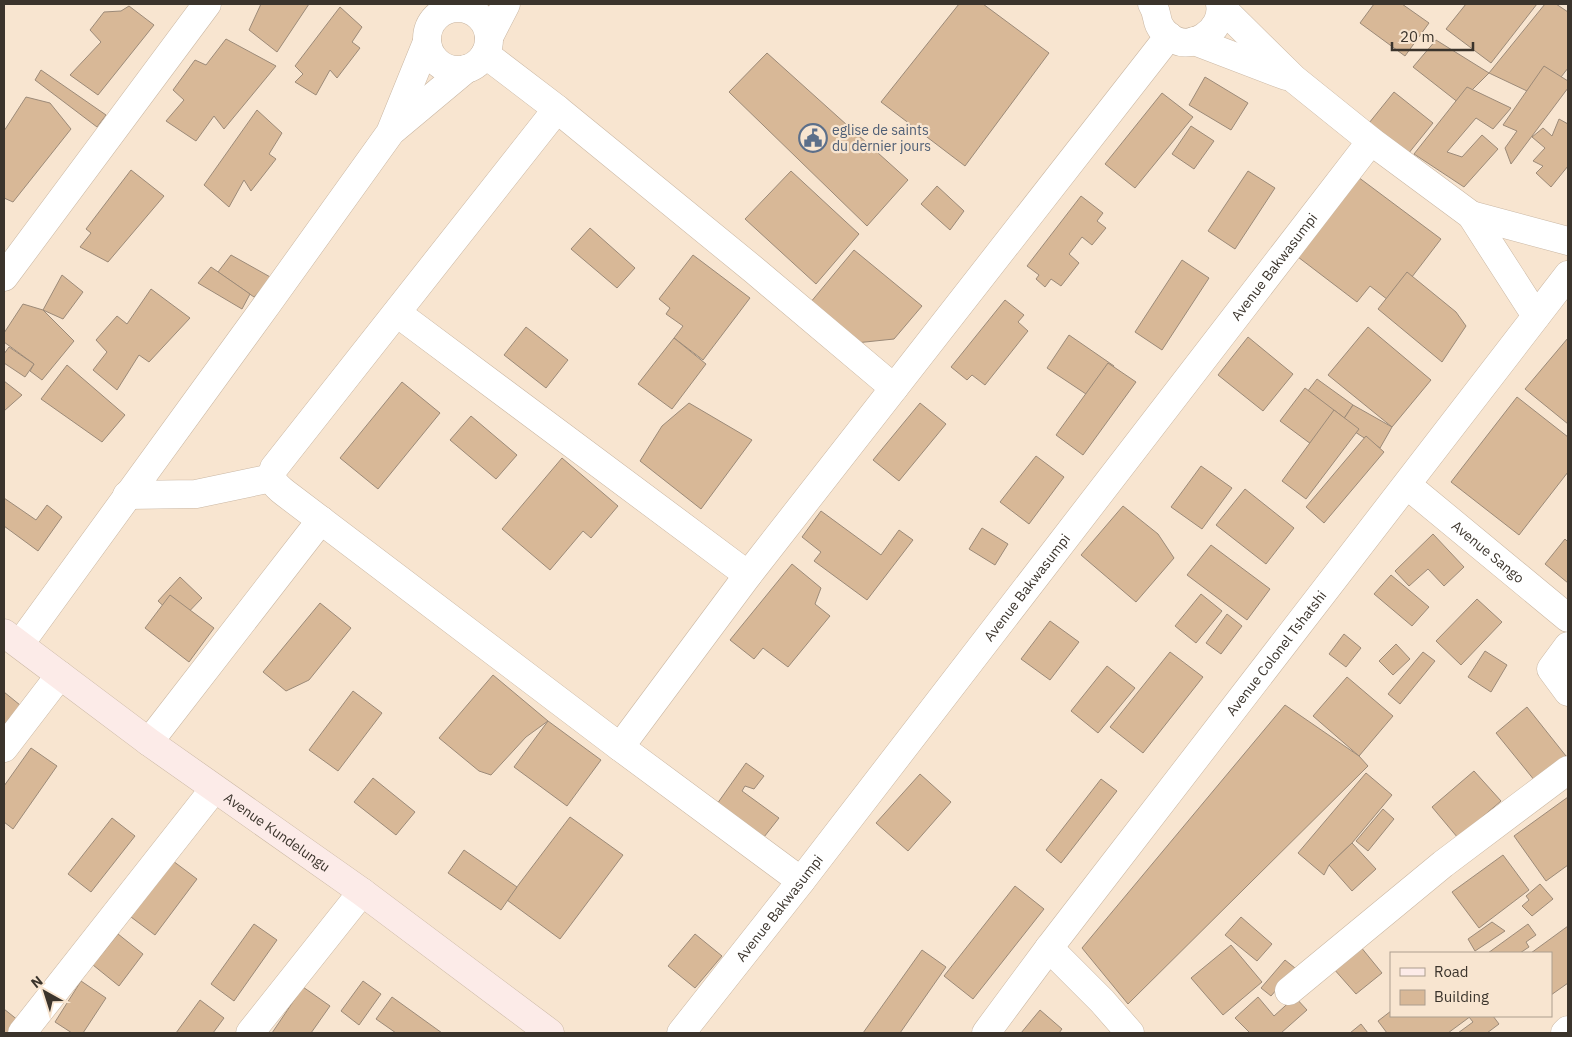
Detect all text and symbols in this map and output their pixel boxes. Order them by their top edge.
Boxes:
scale bar [1392,20,1473,52]
text: 20 m [1400,27,1435,46]
place label: eglise de saints du dernier jours [832,121,931,155]
public building icon: eglise de saints du dernier jours [798,123,828,153]
street label: Avenue Bakwasumpi [1227,209,1321,324]
street label: Avenue Sango [1448,517,1528,587]
street label: Avenue Bakwasumpi [980,530,1074,645]
street label: Avenue Colonel Tshatshi [1222,587,1330,720]
street label: Avenue Kundelungu [221,789,334,876]
street label: Avenue Bakwasumpi [732,851,827,965]
legend [1390,952,1552,1017]
text: Road [1434,962,1469,981]
north arrow [20,967,70,1017]
text: N [27,972,46,992]
text: Building [1434,987,1489,1006]

